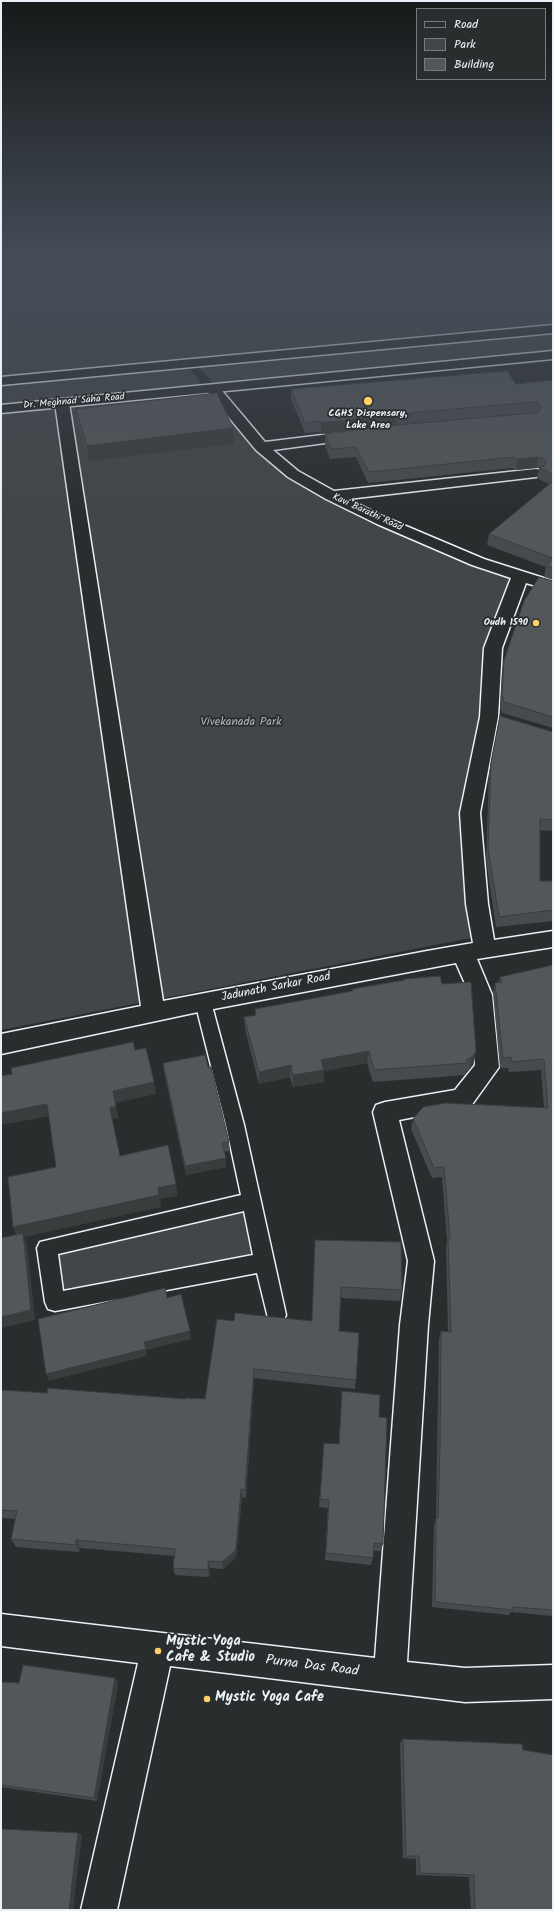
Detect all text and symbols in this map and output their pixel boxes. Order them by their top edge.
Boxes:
legend [416,8,546,80]
text: Road [454,15,478,34]
text: Park [454,35,476,54]
text: Building [454,55,494,74]
street label: Dr. Meghnad Saha Road [23,392,125,412]
marker: CGHS Dispensary, Lake Area [362,395,374,407]
place label: CGHS Dispensary, Lake Area [329,408,407,432]
street label: Kavi Barathi Road [330,492,404,534]
place label: Oudh 1590 [484,617,528,629]
marker: Oudh 1590 [531,618,541,628]
park label: Vivekanada Park [200,716,282,730]
street label: Jadunath Sarkar Road [220,970,332,1006]
place label: Mystic Yoga Cafe & Studio [166,1635,255,1668]
marker: Mystic Yoga Cafe & Studio [153,1646,163,1656]
street label: Purna Das Road [264,1653,360,1681]
place label: Mystic Yoga Cafe [215,1691,324,1707]
marker: Mystic Yoga Cafe [202,1694,212,1704]

